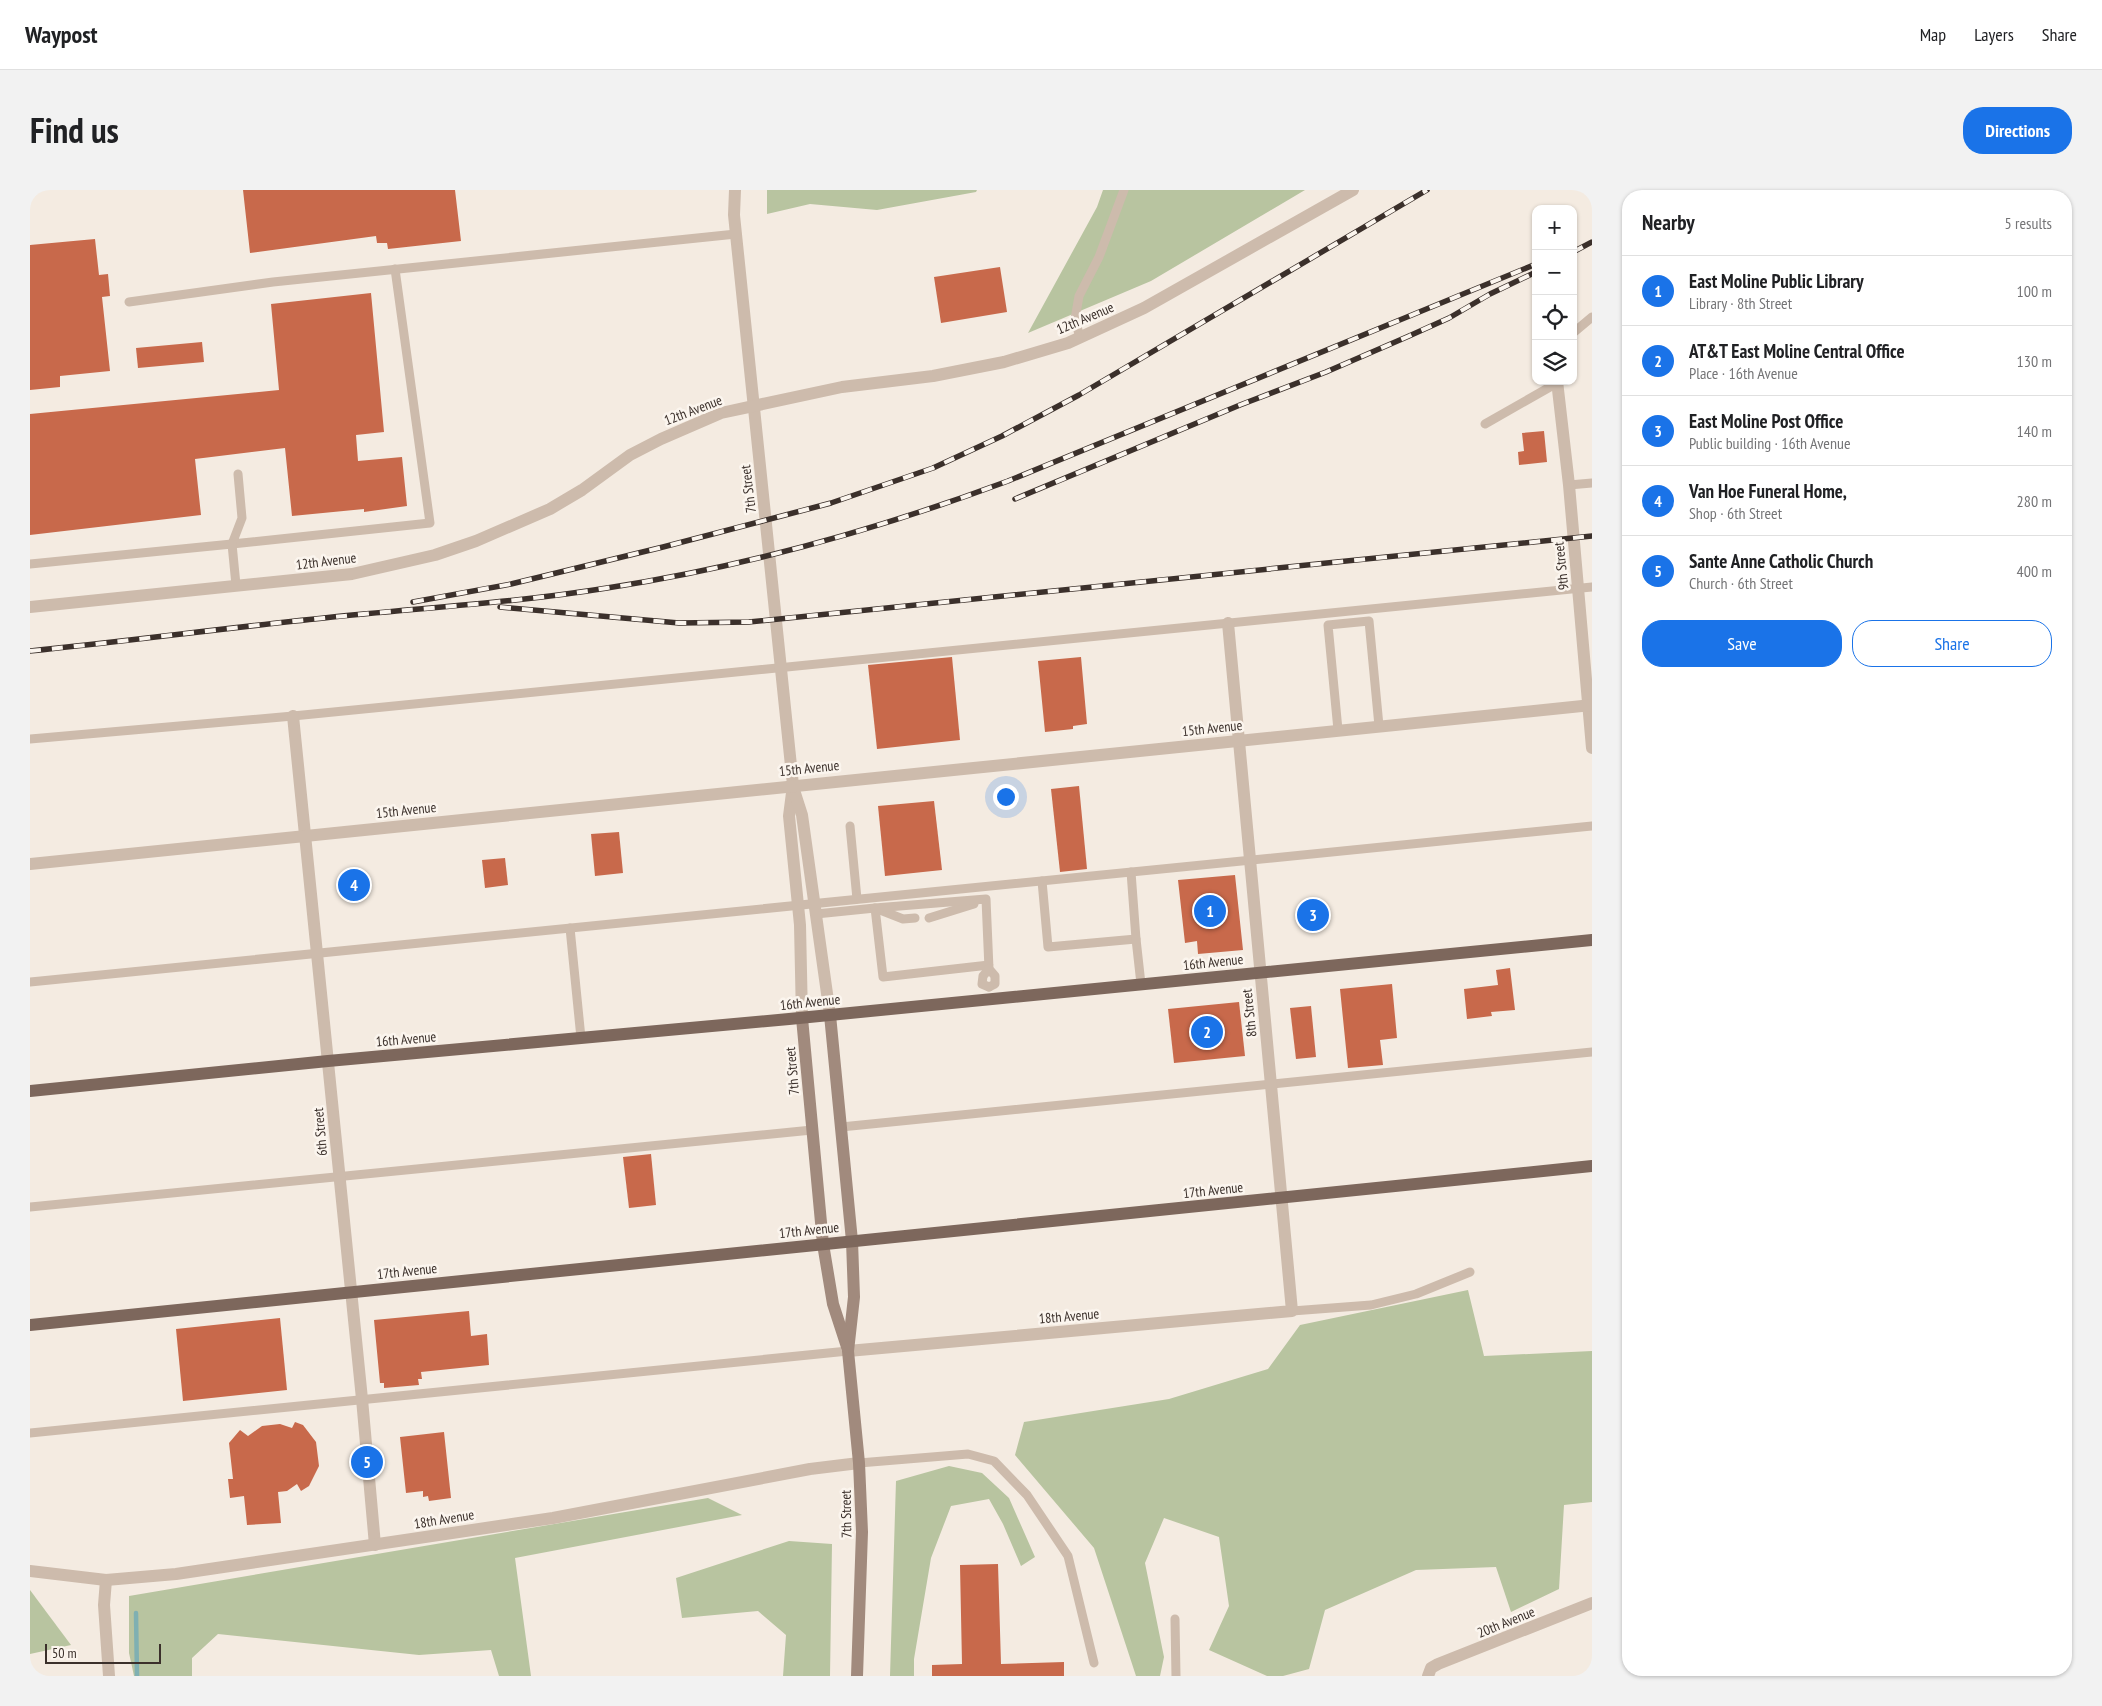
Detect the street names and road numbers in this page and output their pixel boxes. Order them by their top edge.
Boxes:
street label: 12th Avenue [1054,298,1117,338]
street label: 12th Avenue [661,391,725,429]
street label: 7th Street [736,464,760,514]
street label: 9th Street [1550,541,1572,591]
street label: 12th Avenue [295,548,357,574]
street label: 15th Avenue [1181,716,1243,740]
street label: 15th Avenue [778,756,840,780]
street label: 15th Avenue [375,798,437,822]
street label: 16th Avenue [1182,950,1244,974]
street label: 8th Street [1238,988,1260,1038]
street label: 16th Avenue [779,990,841,1014]
street label: 16th Avenue [375,1027,437,1051]
street label: 7th Street [781,1046,803,1096]
street label: 6th Street [309,1107,331,1157]
street label: 17th Avenue [1182,1178,1244,1202]
street label: 17th Avenue [778,1218,840,1242]
street label: 17th Avenue [376,1259,438,1283]
street label: 18th Avenue [1038,1304,1100,1328]
street label: 7th Street [837,1490,855,1538]
street label: 18th Avenue [413,1505,476,1533]
street label: 20th Avenue [1475,1602,1538,1642]

